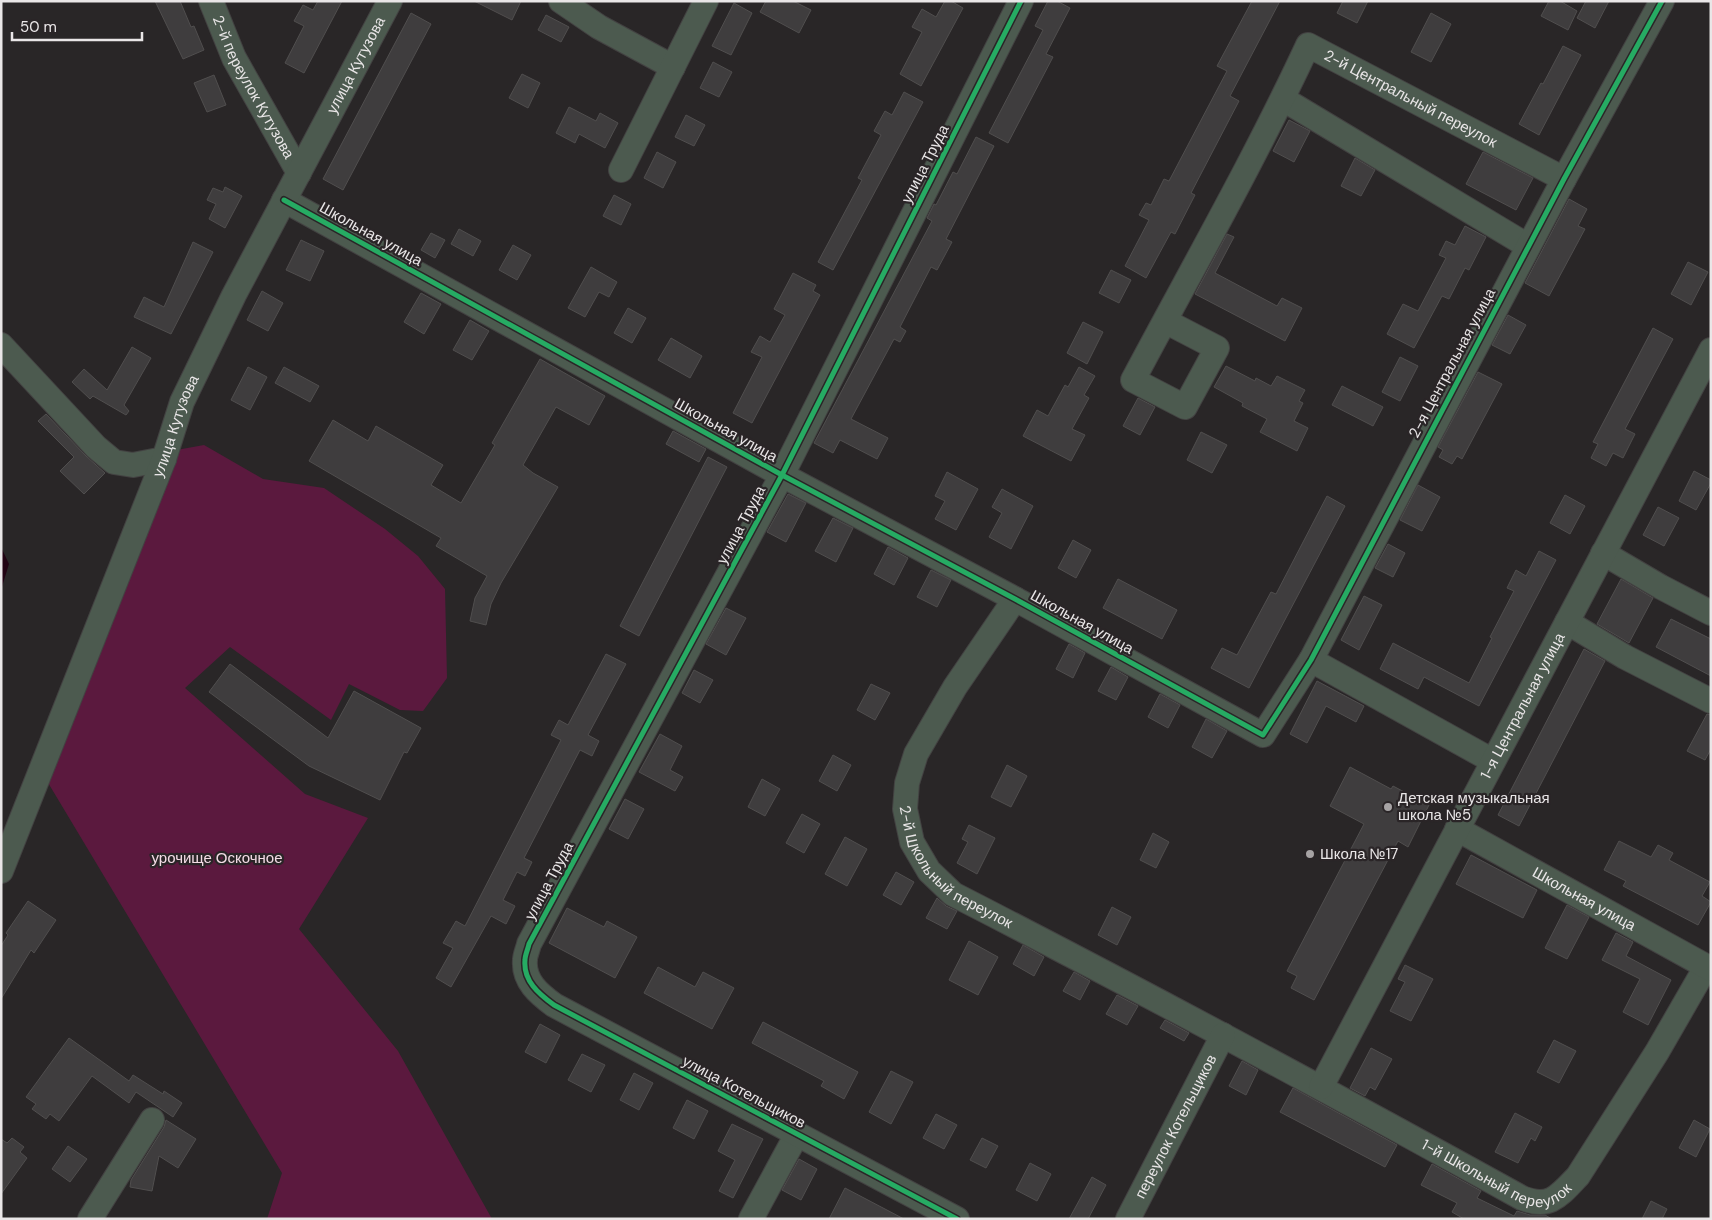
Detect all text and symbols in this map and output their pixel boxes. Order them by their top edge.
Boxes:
scale bar [12,10,142,42]
street label: 2-й переулок Кутузова [208,12,299,163]
street label: улица Кутузова [322,13,390,117]
text: 50 m [20,17,57,37]
street label: 2-й Центральный переулок [1321,45,1501,152]
street label: улица Труда [897,121,954,207]
street label: Школьная улица [316,197,427,271]
street label: 2-я Центральная улица [1404,284,1500,441]
street label: улица Кутузова [148,371,204,480]
street label: Школьная улица [671,393,782,467]
street label: улица Труда [712,482,770,568]
street label: Школьная улица [1027,585,1138,659]
street label: 1-я Центральная улица [1476,629,1570,783]
place label: Детская музыкальная школа №5 [1398,788,1550,825]
marker: Детская музыкальная школа №5 [1382,801,1394,813]
street label: 2-й Школьный переулок [895,804,1016,933]
street label: улица Труда [520,838,578,924]
place label: Школа №17 [1320,844,1398,864]
park label: урочище Оскочное [151,848,283,868]
marker: Школа №17 [1304,848,1316,860]
street label: Школьная улица [1529,862,1640,936]
street label: улица Котельщиков [679,1051,809,1133]
street label: переулок Котельщиков [1130,1051,1221,1202]
street label: 1-й Школьный переулок [1418,1135,1576,1212]

